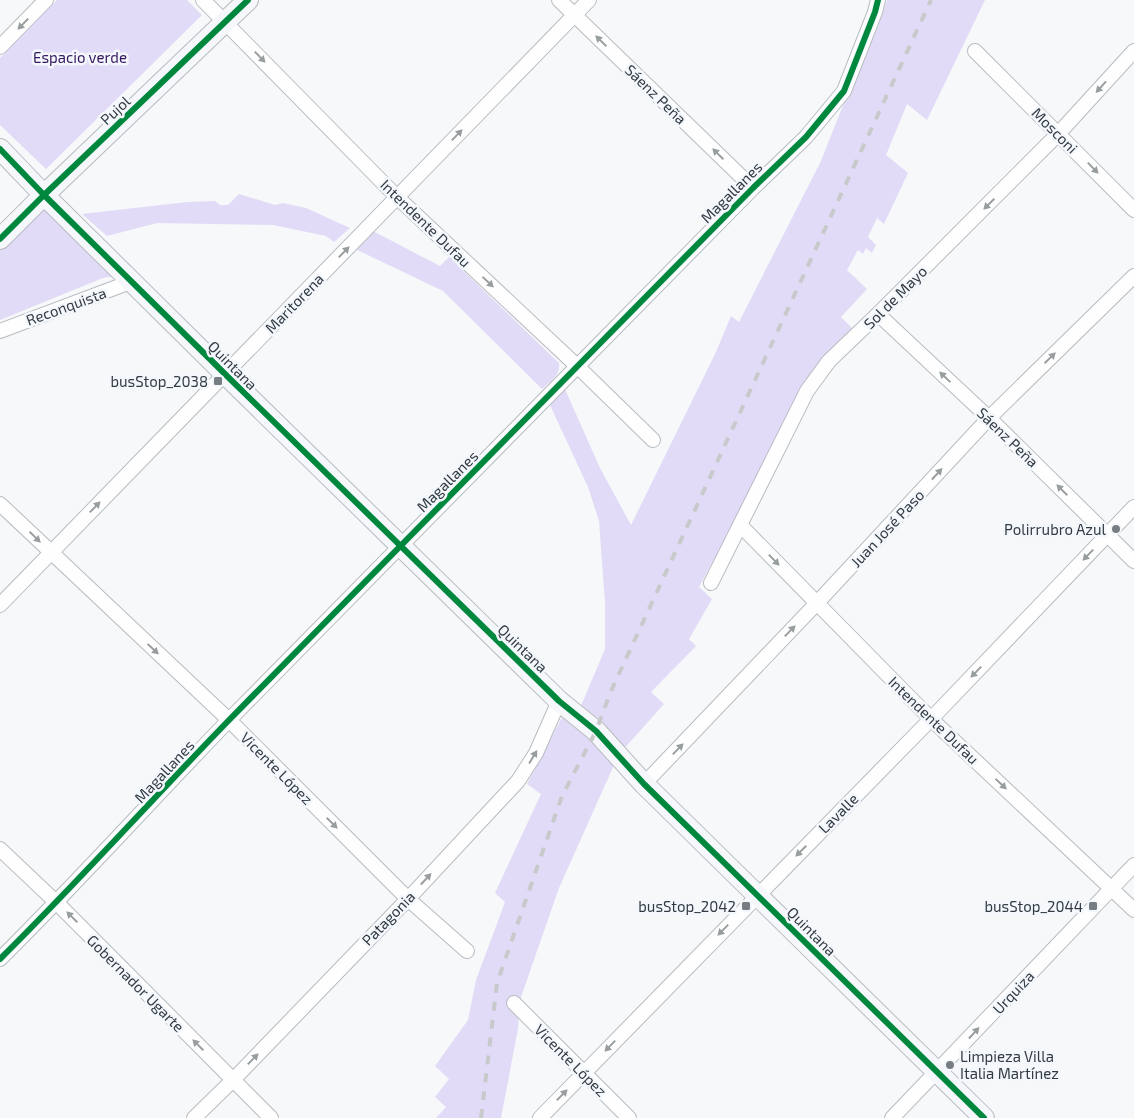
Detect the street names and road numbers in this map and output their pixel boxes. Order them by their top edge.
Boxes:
street label: Sáenz Peña [622,60,690,128]
street label: Pujol [96,91,135,129]
street label: Mosconi [1028,103,1082,157]
street label: Magallanes [697,158,765,226]
street label: Intendente Dufau [377,175,475,271]
street label: Sol de Mayo [860,262,930,332]
street label: Maritorena [261,269,327,337]
street label: Reconquista [23,283,109,329]
street label: Quintana [204,337,261,394]
street label: Sáenz Peña [974,403,1042,471]
street label: Magallanes [413,447,481,515]
street label: Juan José Paso [847,485,927,571]
street label: Quintana [494,620,552,677]
street label: Intendente Dufau [885,672,983,768]
street label: Vicente López [237,728,317,808]
street label: Magallanes [130,736,198,806]
street label: Lavalle [814,789,862,837]
street label: Patagonia [358,887,418,949]
street label: Quintana [783,903,840,960]
street label: Gobernador Ugarte [84,931,188,1035]
street label: Urquiza [988,967,1038,1017]
street label: Vicente López [531,1020,611,1100]

